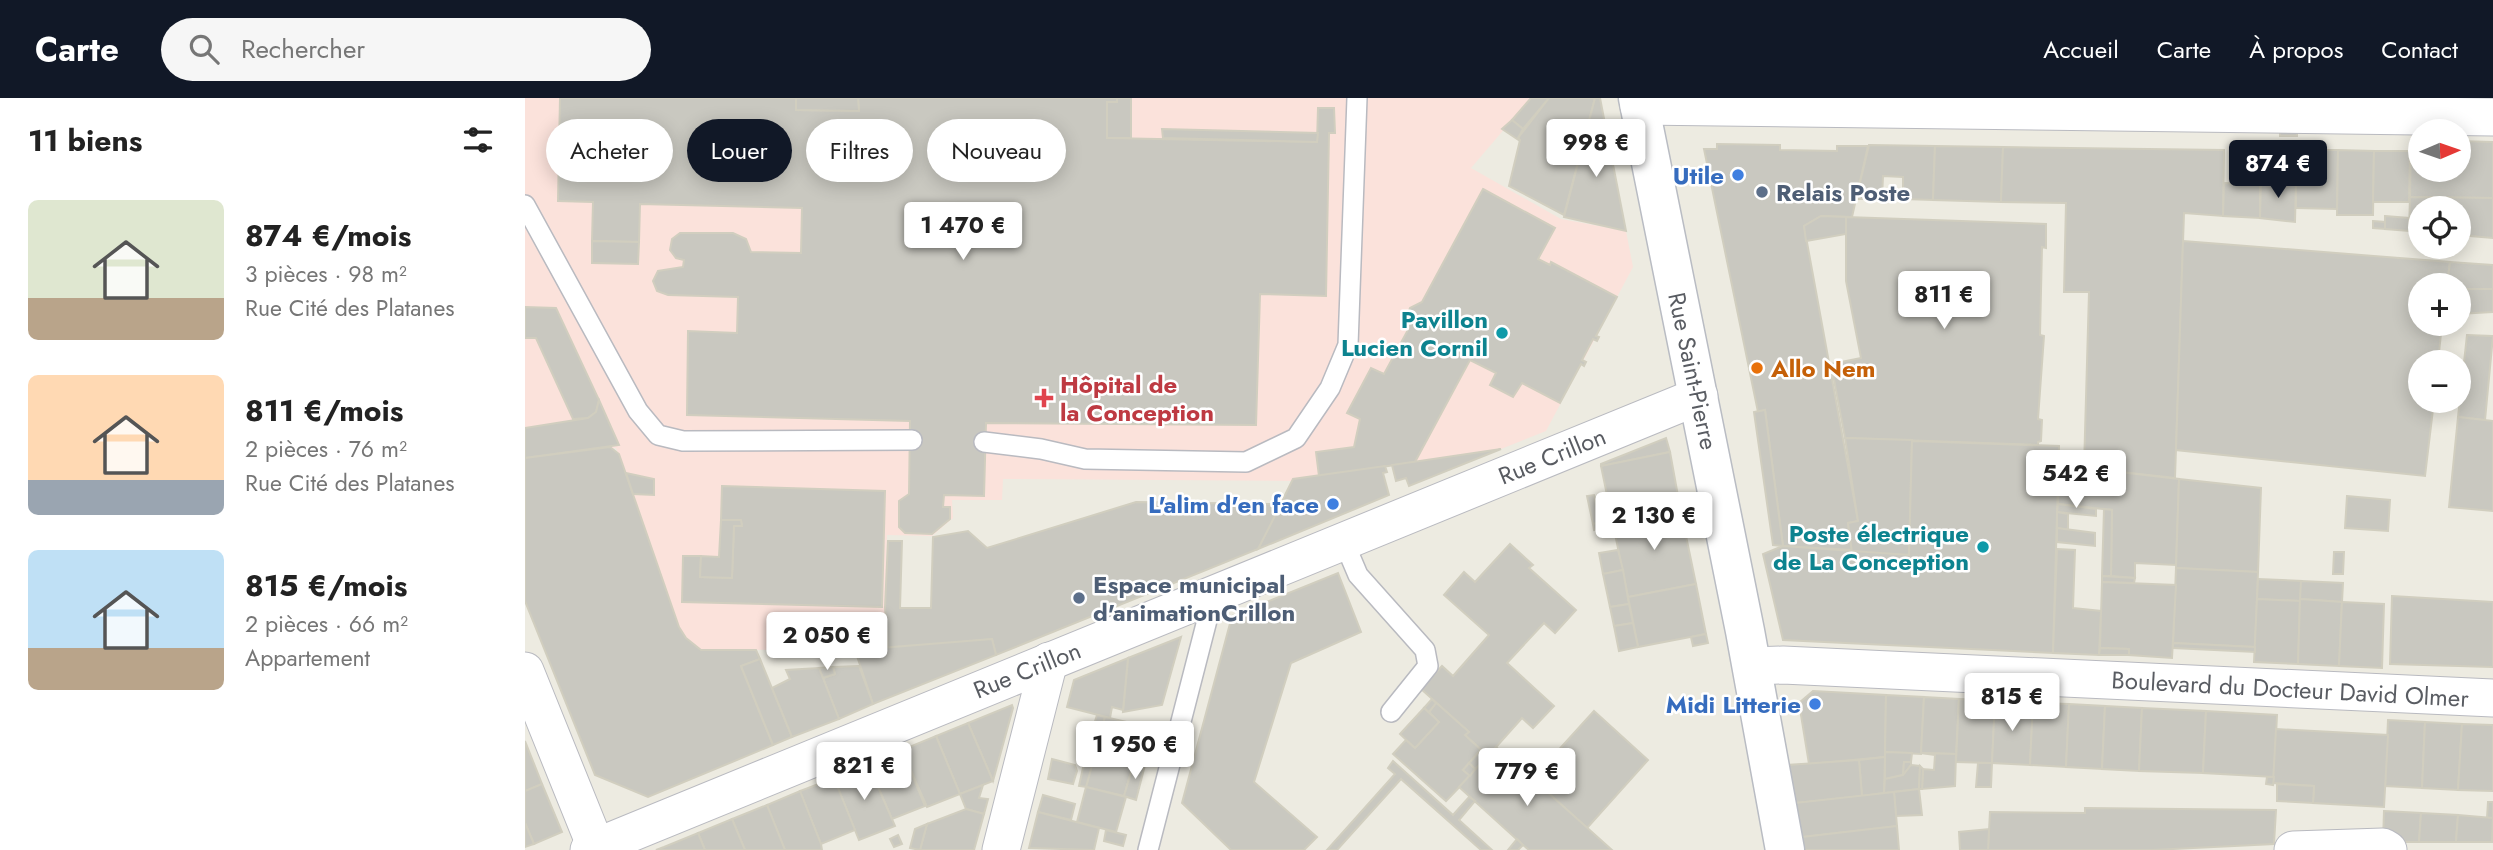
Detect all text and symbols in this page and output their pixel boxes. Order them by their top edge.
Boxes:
search box [161,18,651,81]
text: Carte [35,26,119,73]
icon: search [185,30,223,68]
text: Rechercher [241,30,365,68]
text: Accueil [2043,32,2119,67]
text: Carte [2157,32,2211,67]
text: À propos [2249,32,2343,67]
text: Contact [2381,32,2458,67]
text: 11 biens [28,119,142,162]
chip: Acheter [546,119,673,182]
chip: Louer [687,119,792,182]
chip: Filtres [806,119,913,182]
chip: Nouveau [927,119,1066,182]
north arrow [2408,119,2471,182]
map controls [2408,119,2471,413]
pin: 998 € [1547,120,1645,179]
icon: filters [459,121,497,159]
text: 998 € [1562,125,1630,159]
pin: 874 € [2229,140,2327,200]
text: 874 € [2245,146,2311,180]
place label: Utile [1673,158,1724,193]
marker: Utile [1730,167,1746,183]
place label: Relais Poste [1776,175,1910,210]
marker: Relais Poste [1754,184,1770,200]
button: locate [2408,196,2471,259]
pin: 1 470 € [898,202,1028,262]
text: 1 470 € [920,208,1006,242]
text: 874 €/mois [245,214,411,257]
icon: home [84,228,168,312]
text: 3 pièces · 98 m² [245,257,407,291]
pin: 811 € [1895,272,1993,331]
button: + [2408,273,2471,336]
text: 811 € [1914,277,1974,311]
street label: Rue Saint-Pierre [1659,289,1727,453]
text: Rue Cité des Platanes [245,291,455,325]
place label: Pavillon Lucien Cornil [1341,302,1488,365]
marker: Pavillon Lucien Cornil [1494,325,1510,341]
button: − [2408,350,2471,413]
place label: Allo Nem [1770,351,1875,386]
marker: Allo Nem [1749,360,1765,376]
place label: Hôpital de la Conception [1060,367,1214,430]
marker: Hôpital de la Conception [1034,388,1054,408]
text: 811 €/mois [245,389,403,432]
icon: home [84,403,168,487]
street label: Rue Crillon [1493,419,1611,493]
text: 2 pièces · 76 m² [245,432,407,466]
pin: 542 € [2027,450,2125,510]
text: 542 € [2042,456,2110,490]
text: Rue Cité des Platanes [245,466,455,500]
place label: L'alim d'en face [1148,487,1319,522]
pin: 2 130 € [1589,492,1719,552]
marker: L'alim d'en face [1325,496,1341,512]
text: 2 130 € [1611,498,1697,532]
place label: Poste électrique de La Conception [1773,516,1969,579]
marker: Poste électrique de La Conception [1975,539,1991,555]
text: 815 €/mois [245,564,407,607]
place label: Espace municipal d'animationCrillon [1093,567,1295,630]
icon: home [84,578,168,662]
marker: Espace municipal d'animationCrillon [1071,590,1087,606]
text: 2 pièces · 66 m² [245,607,408,641]
pin: 2 050 € [762,612,892,672]
text: 2 050 € [782,618,872,652]
street label: Rue Crillon [968,633,1086,707]
text: Appartement [245,641,370,675]
street label: Boulevard du Docteur David Olmer [2111,662,2470,716]
pin: 815 € [1963,674,2061,733]
text: 815 € [1981,679,2043,713]
place label: Midi Litterie [1666,687,1801,722]
marker: Midi Litterie [1807,696,1823,712]
pin: 1 950 € [1070,722,1200,781]
text: 1 950 € [1092,727,1178,761]
pin: 821 € [815,742,913,802]
text: 821 € [832,748,896,782]
pin: 779 € [1478,748,1576,808]
text: 779 € [1494,754,1560,788]

